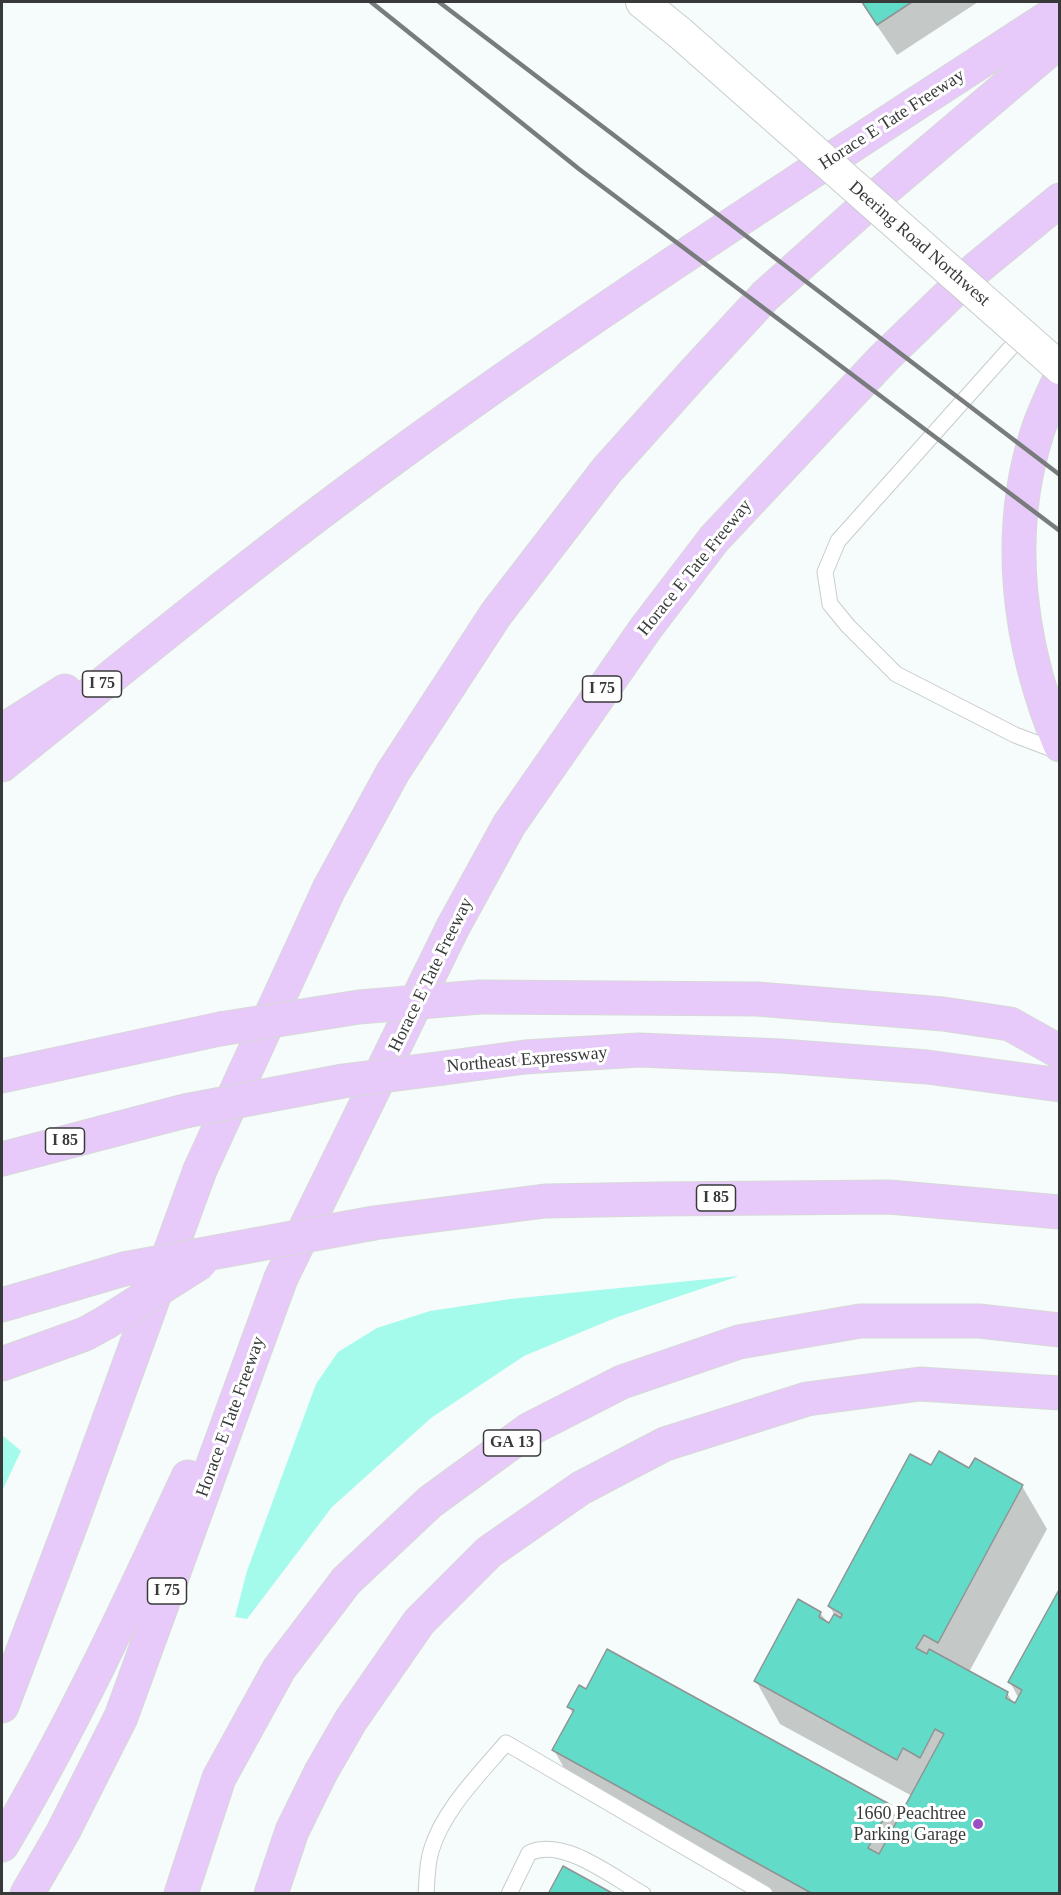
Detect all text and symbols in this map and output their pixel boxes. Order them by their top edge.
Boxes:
street label: Horace E Tate Freeway [815,65,969,175]
street label: Deering Road Northwest [844,177,994,311]
street label: Horace E Tate Freeway [633,495,757,641]
road number: I 75 [82,671,122,697]
road number: I 75 [582,676,622,702]
street label: Horace E Tate Freeway [384,894,478,1056]
street label: Northeast Expressway [446,1042,608,1078]
road number: I 85 [46,1128,84,1154]
road number: I 85 [696,1185,736,1211]
street label: Horace E Tate Freeway [192,1334,270,1500]
road number: GA 13 [484,1430,540,1456]
road number: I 75 [148,1578,186,1604]
place label: 1660 Peachtree Parking Garage [854,1803,966,1846]
marker: 1660 Peachtree Parking Garage [971,1817,985,1831]

